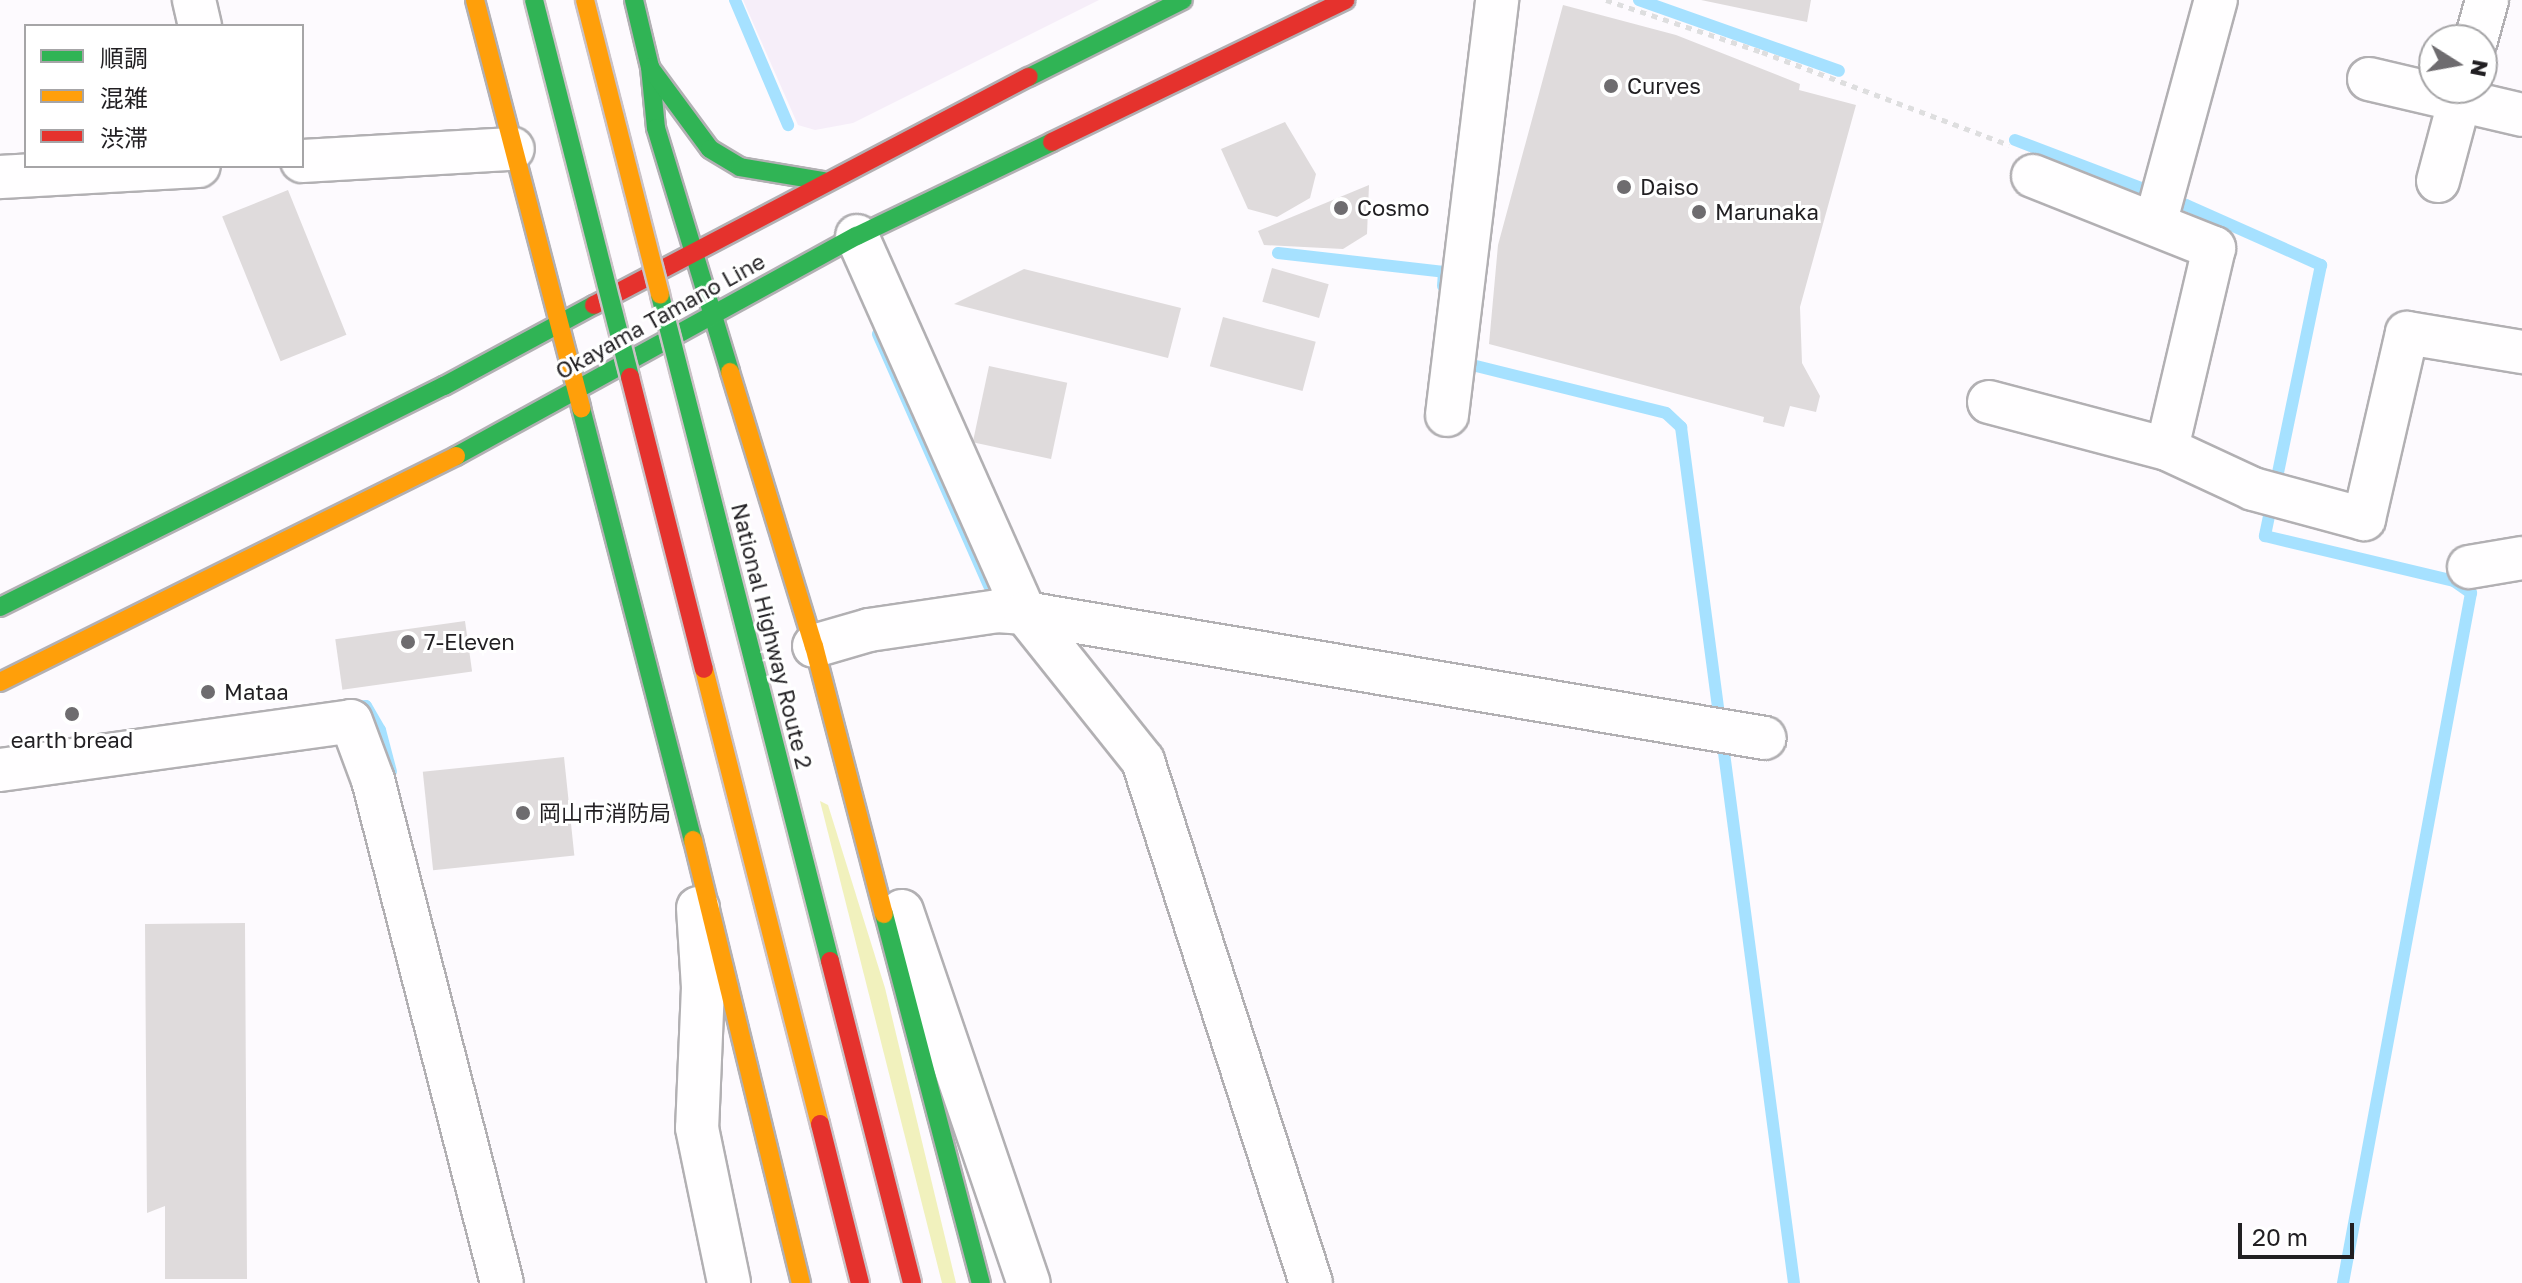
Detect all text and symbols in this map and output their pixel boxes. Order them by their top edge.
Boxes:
legend [24,24,304,168]
north arrow [2418,24,2498,104]
text: 順調 [100,43,148,72]
text: N [2465,57,2495,79]
place label: Curves [1627,73,1701,99]
marker: Curves [1602,77,1620,95]
text: 混雑 [100,83,148,112]
text: 渋滞 [100,123,148,152]
place label: Daiso [1640,174,1699,200]
marker: Daiso [1615,178,1633,196]
place label: Cosmo [1357,195,1429,221]
marker: Cosmo [1332,199,1350,217]
place label: Marunaka [1715,199,1819,225]
marker: Marunaka [1690,203,1708,221]
street label: Okayama Tamano Line [551,248,769,384]
street label: National Highway Route 2 [726,500,818,772]
place label: 7-Eleven [424,629,515,655]
marker: 7-Eleven [399,633,417,651]
place label: Mataa [224,679,289,705]
marker: Mataa [199,683,217,701]
marker: earth bread [63,705,81,723]
place label: earth bread [11,727,133,753]
place label: 岡山市消防局 [539,800,671,826]
marker: 岡山市消防局 [514,804,532,822]
scale bar [2242,1207,2358,1257]
text: 20 m [2252,1222,2308,1251]

